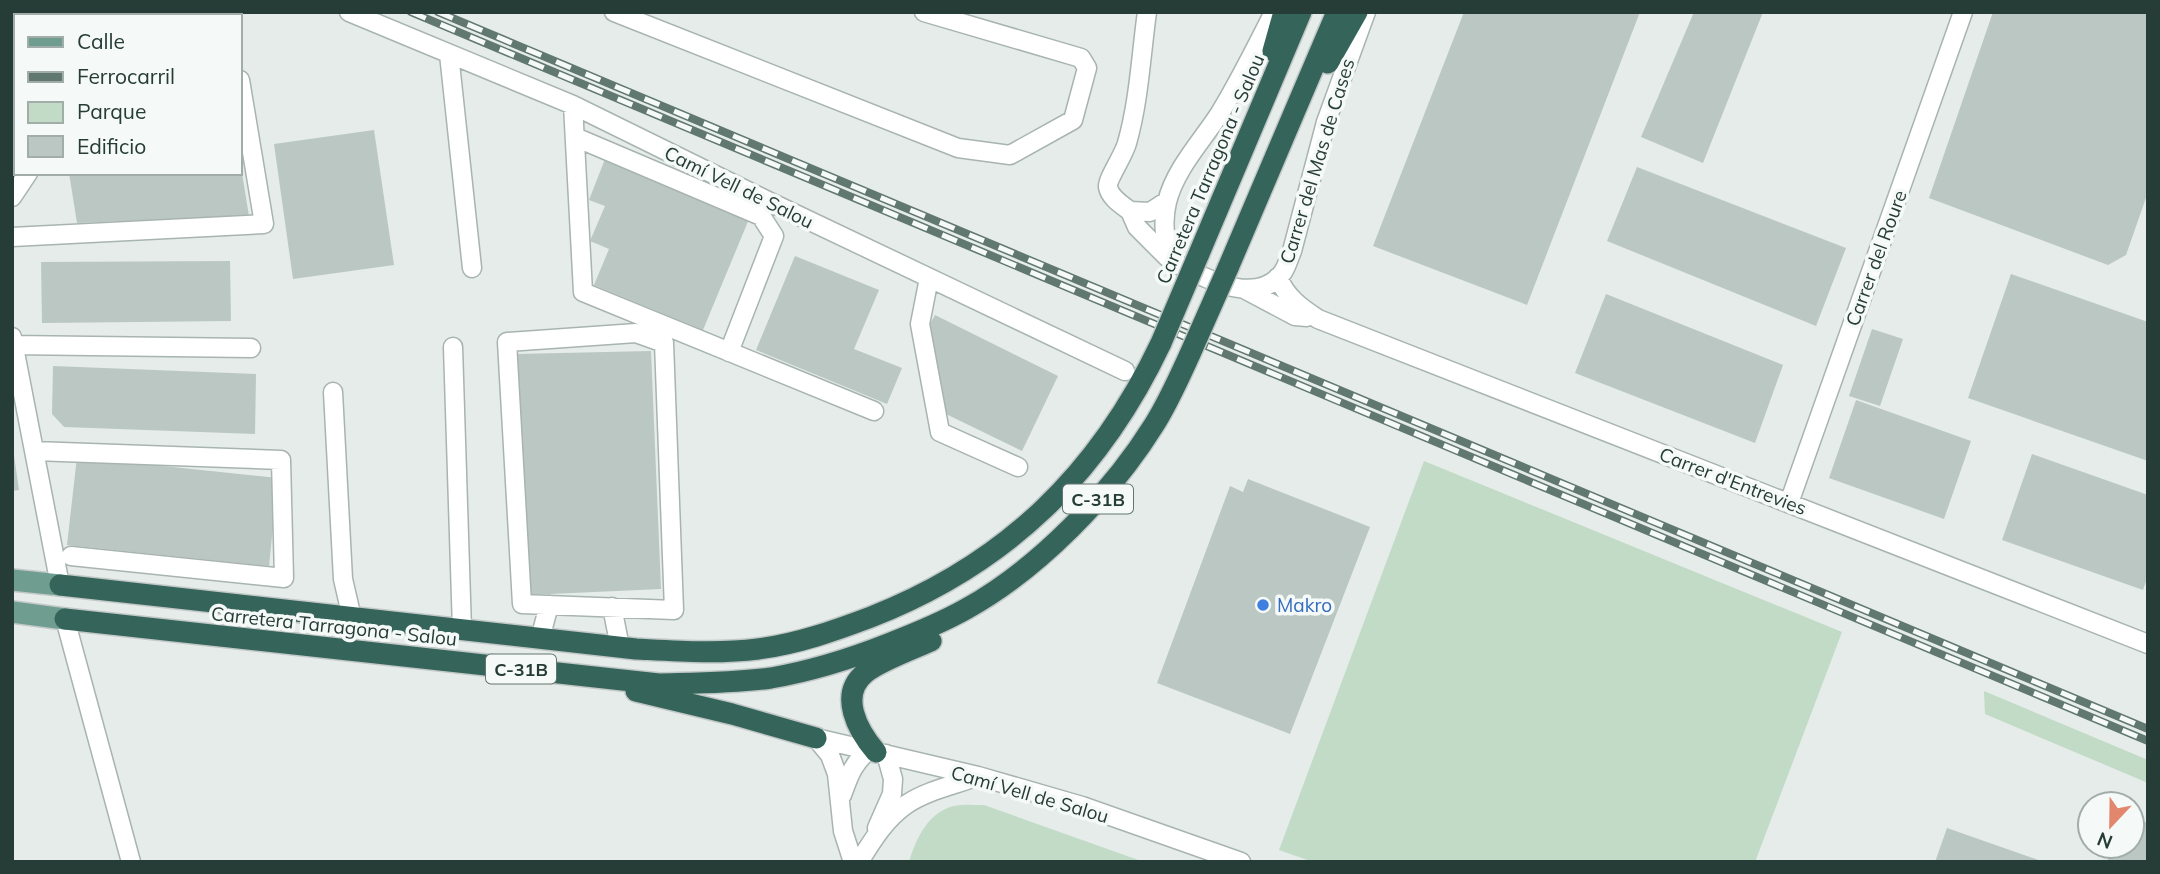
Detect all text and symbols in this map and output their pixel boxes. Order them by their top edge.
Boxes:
legend [14,14,242,175]
text: Calle [77,28,125,54]
street label: Carretera Tarragona - Salou [1151,51,1269,287]
street label: Carrer del Mas de Cases [1274,56,1360,266]
text: Ferrocarril [77,63,175,89]
text: Parque [77,98,146,124]
text: Edificio [77,133,146,159]
street label: Camí Vell de Salou [660,140,818,234]
street label: Carrer del Roure [1840,187,1912,329]
street label: Carrer d'Entrevies [1656,442,1810,520]
road number: C-31B [1063,485,1133,514]
place label: Makro [1277,593,1332,617]
marker: Makro [1255,597,1271,613]
street label: Carretera Tarragona - Salou [210,601,458,651]
road number: C-31B [486,654,556,684]
street label: Camí Vell de Salou [948,760,1112,828]
north arrow [2076,790,2146,860]
text: N [2093,827,2116,855]

